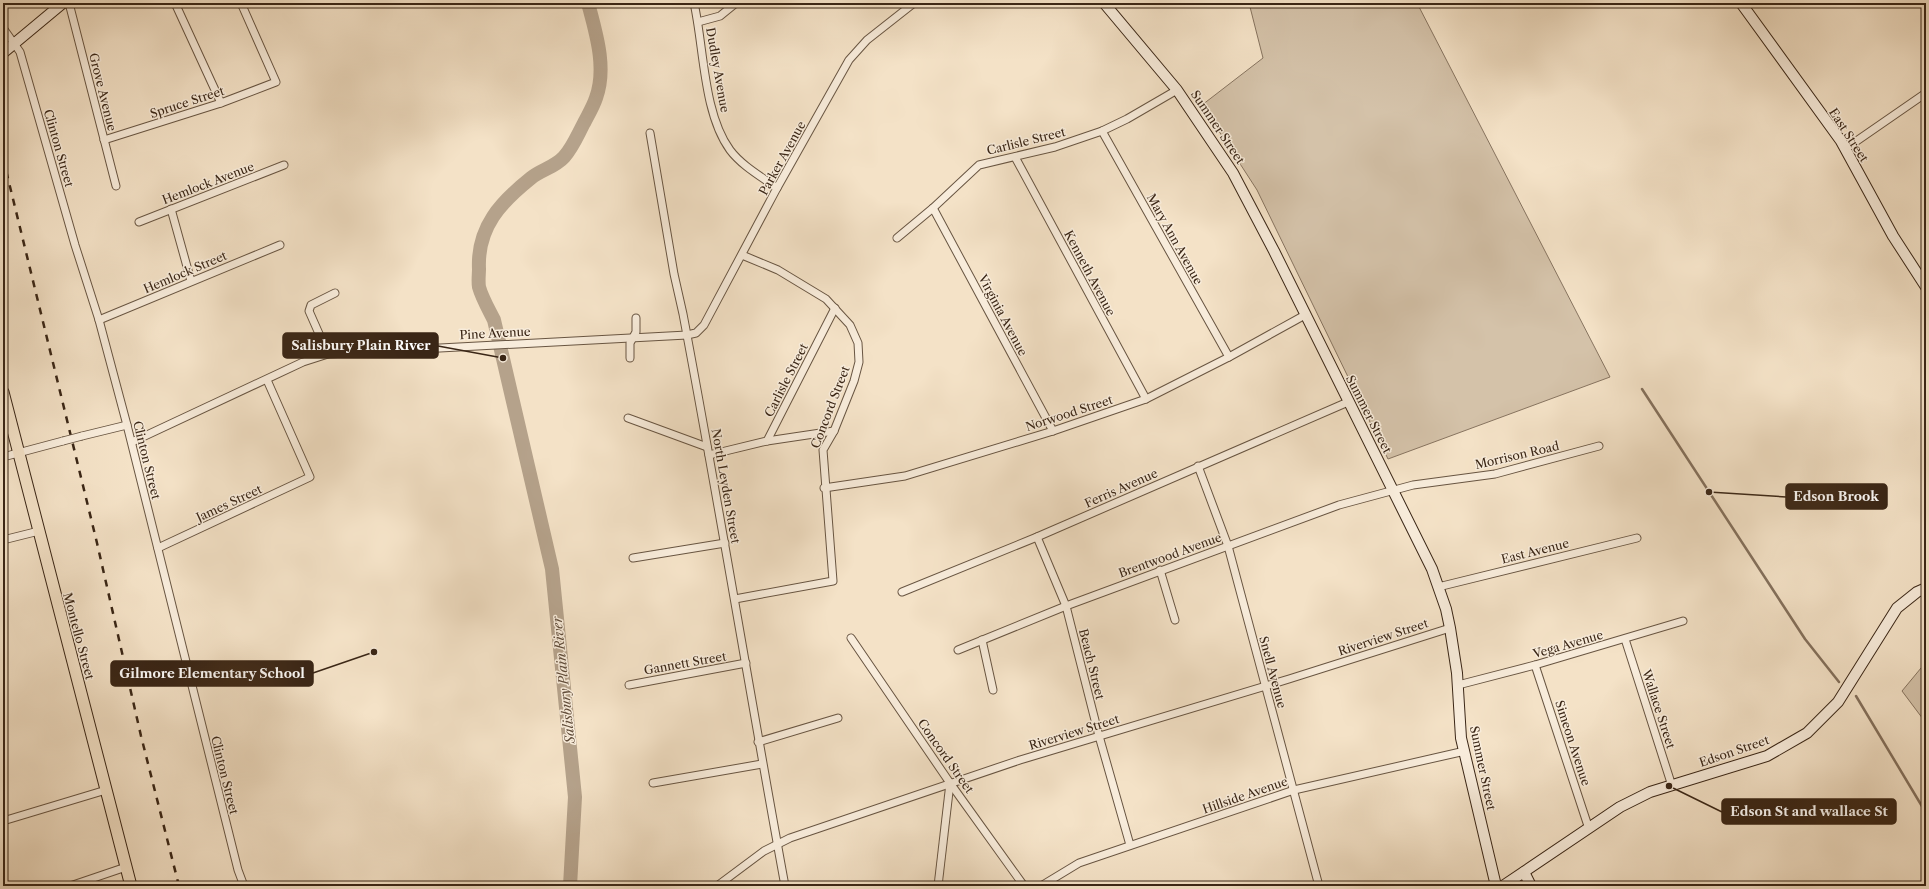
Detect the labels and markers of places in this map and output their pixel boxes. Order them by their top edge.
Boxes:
callout: Salisbury Plain River [283,333,438,358]
callout: Edson Brook [1786,484,1887,509]
callout: Gilmore Elementary School [111,661,313,686]
callout: Edson St and wallace St [1722,799,1896,824]

